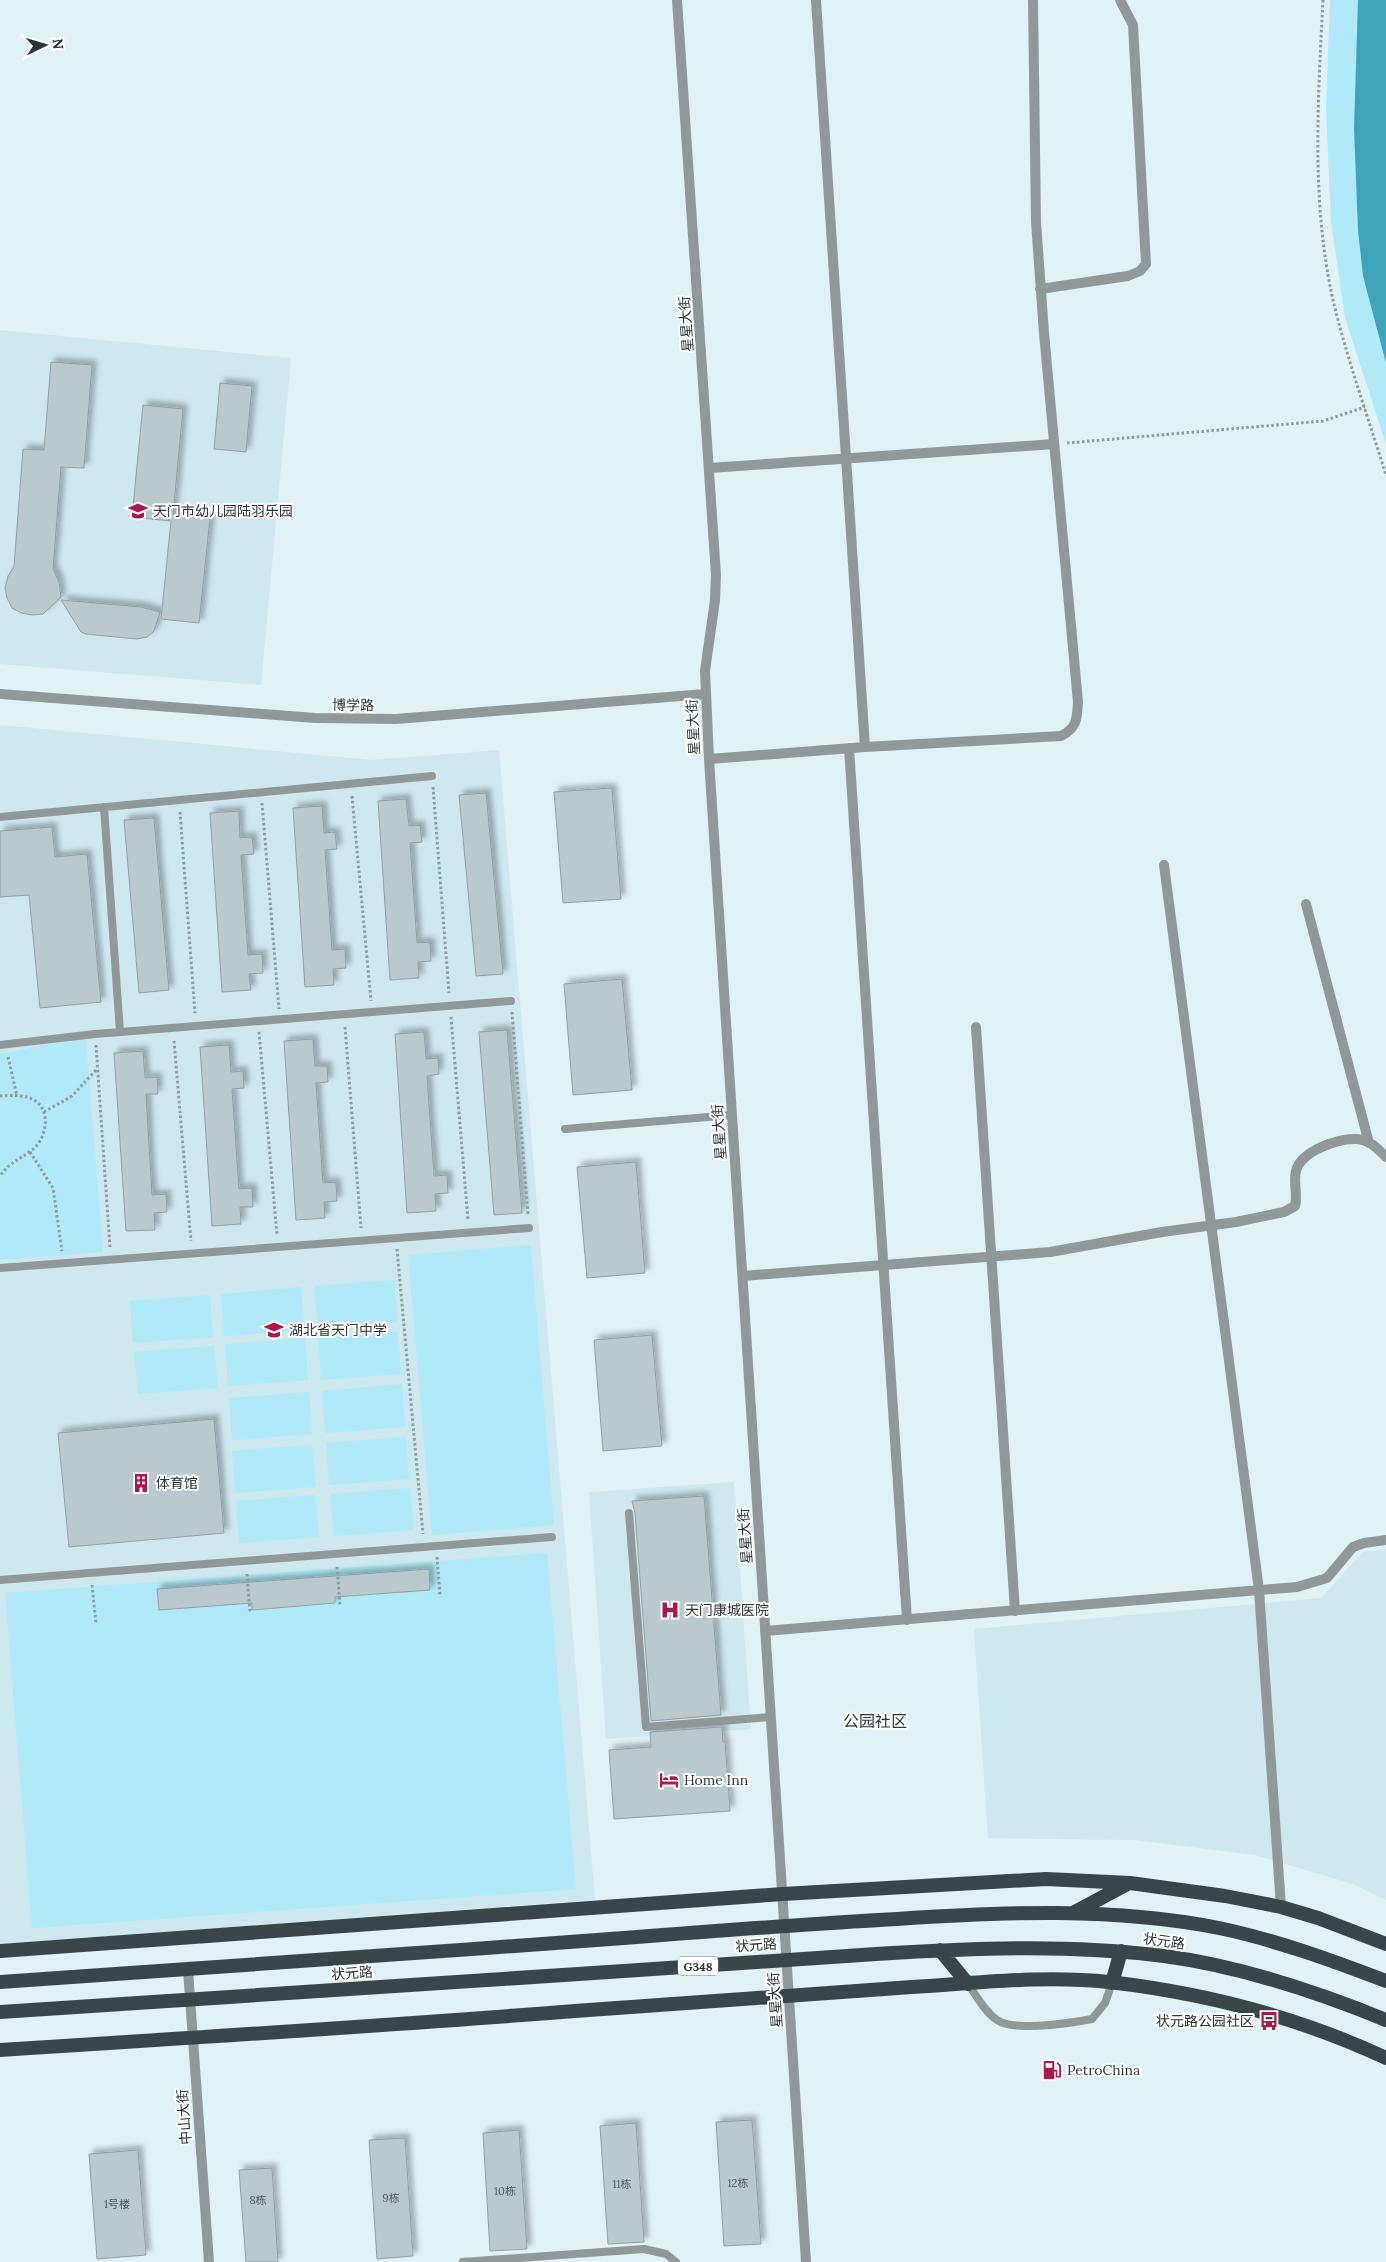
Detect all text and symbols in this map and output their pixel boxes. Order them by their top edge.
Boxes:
north arrow [20,20,70,70]
text: N [49,38,67,50]
street label: 星星大街 [675,295,697,353]
school or university icon: 天门市幼儿园陆羽乐园 [127,500,149,522]
place label: 天门市幼儿园陆羽乐园 [153,502,293,520]
street label: 博学路 [332,696,374,714]
street label: 星星大街 [683,699,703,755]
street label: 星星大街 [708,1103,730,1161]
school or university icon: 湖北省天门中学 [263,1319,285,1341]
place label: 湖北省天门中学 [289,1321,387,1339]
building icon: 体育馆 [130,1472,152,1494]
place label: 体育馆 [156,1474,198,1492]
street label: 星星大街 [734,1507,756,1565]
hospital icon: 天门康城医院 [659,1599,681,1621]
place label: 天门康城医院 [685,1601,769,1619]
district label: 公园社区 [843,1711,907,1731]
hotel icon: Home Inn [658,1769,680,1791]
place label: Home Inn [684,1771,749,1789]
street label: 状元路 [1142,1929,1186,1953]
street label: 状元路 [734,1935,778,1955]
road number: G348 [678,1956,718,1975]
street label: 状元路 [330,1963,374,1983]
street label: 星星大街 [764,1971,786,2029]
bus stop icon: 状元路公园社区 [1258,2010,1280,2032]
place label: 状元路公园社区 [1156,2012,1254,2030]
fuel station icon: PetroChina [1041,2059,1063,2081]
place label: PetroChina [1067,2061,1140,2079]
street label: 中山大街 [173,2088,195,2146]
house number: 12栋 [728,2176,748,2190]
house number: 11栋 [612,2177,632,2191]
house number: 10栋 [494,2184,516,2198]
house number: 9栋 [382,2191,400,2205]
house number: 8栋 [249,2193,267,2207]
house number: 1号楼 [104,2197,130,2211]

